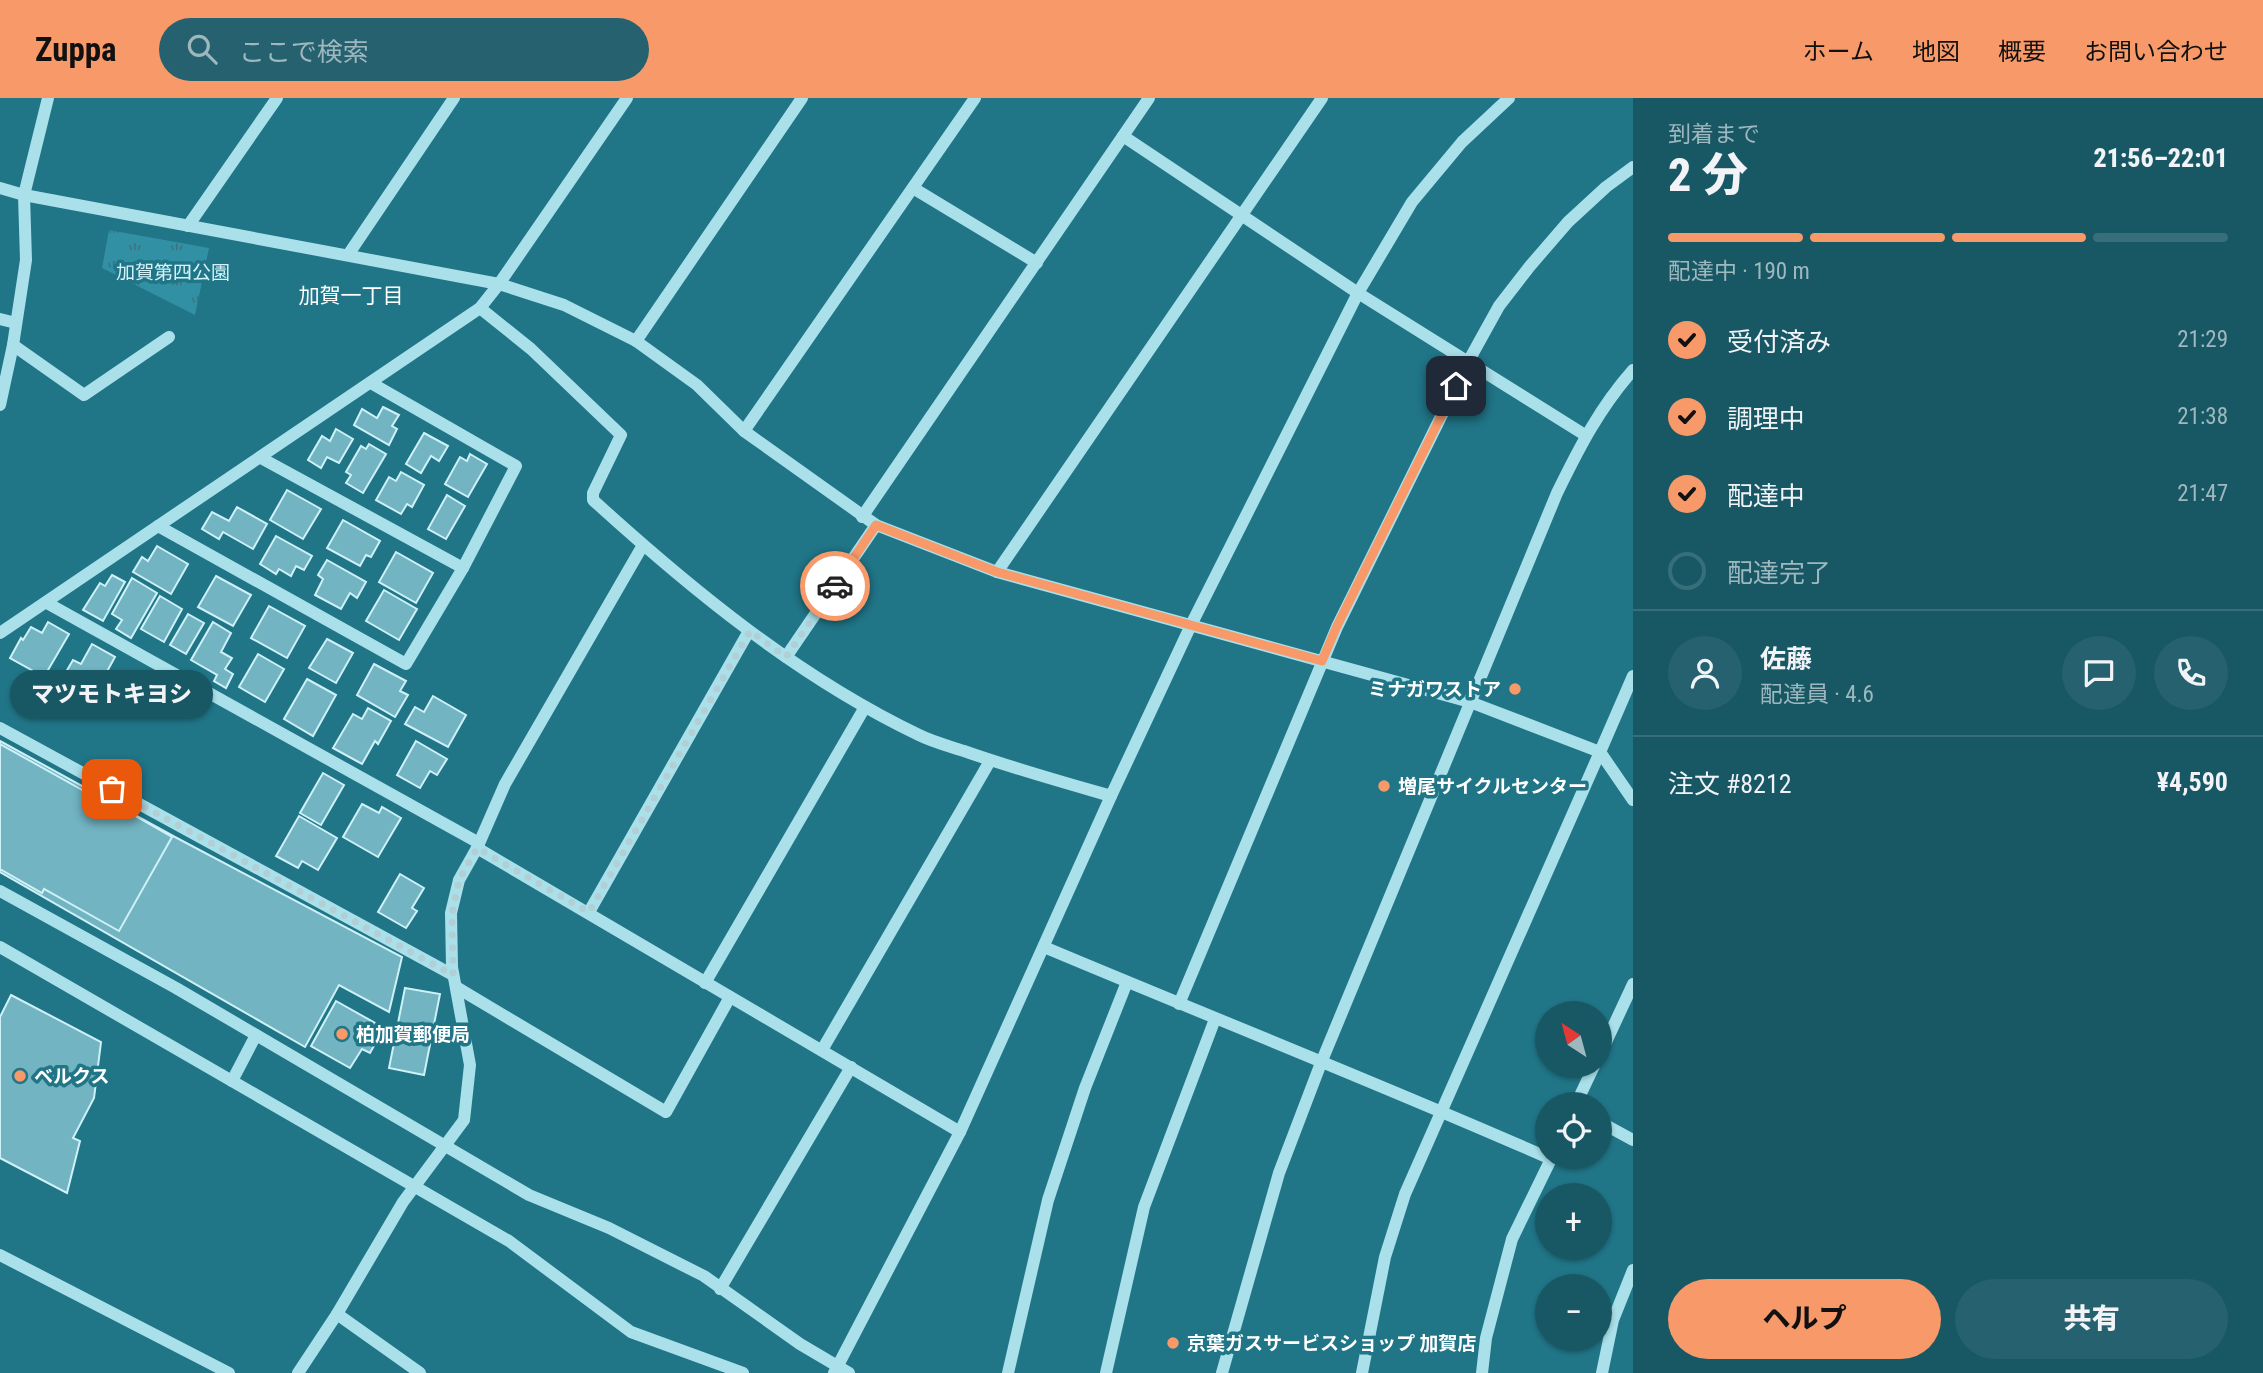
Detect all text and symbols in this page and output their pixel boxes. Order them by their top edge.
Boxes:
search box [159,18,649,81]
text: Zuppa [35,30,117,69]
icon: search [183,30,221,68]
text: ここで検索 [239,37,369,67]
text: ホーム [1803,38,1874,66]
text: 地図 [1912,38,1960,66]
text: 概要 [1998,38,2046,66]
text: お問い合わせ [2084,38,2228,66]
text: 到着まで [1668,121,1760,148]
text: 21:56–22:01 [2094,143,2228,173]
text: 2 分 [1668,148,1748,202]
text: 配達中 · 190 m [1668,258,1810,285]
park label: 加賀第四公園 [116,261,230,284]
district label: 加賀一丁目 [299,284,404,308]
icon: check [1668,321,1706,359]
text: 21:29 [2177,326,2228,353]
text: 受付済み [1727,327,1831,357]
pin [1426,356,1486,416]
icon: home [1437,367,1475,405]
icon: check [1668,398,1706,436]
text: 21:38 [2177,403,2228,430]
text: 調理中 [1727,404,1805,434]
icon: check [1668,475,1706,513]
text: 21:47 [2177,480,2228,507]
text: 配達中 [1727,481,1805,511]
courier [800,551,870,621]
text: 配達完了 [1727,558,1831,588]
icon: car [816,567,854,605]
button: person [1668,636,1742,710]
button: chat [2062,636,2136,710]
button: phone [2154,636,2228,710]
text: 佐藤 [1760,644,1812,674]
callout: マツモトキヨシ [10,670,214,719]
place label: ミナガワストア [1368,678,1501,701]
text: マツモトキヨシ [31,681,192,708]
marker: ミナガワストア [1507,681,1523,697]
text: 配達員 · 4.6 [1760,681,1874,708]
pin [82,759,142,819]
text: ¥4,590 [2157,767,2228,797]
text: 注文 #8212 [1668,769,1792,799]
icon: bag [93,770,131,808]
place label: 増尾サイクルセンター [1398,775,1587,798]
marker: 増尾サイクルセンター [1376,778,1392,794]
north arrow [1535,1001,1612,1078]
map controls [1535,1001,1612,1351]
place label: 柏加賀郵便局 [356,1023,470,1046]
marker: 柏加賀郵便局 [334,1026,350,1042]
place label: ベルクス [34,1065,109,1088]
marker: ベルクス [12,1068,28,1084]
button: locate [1535,1092,1612,1169]
button: + [1535,1183,1612,1260]
button: − [1535,1274,1612,1351]
button: ヘルプ [1668,1279,1941,1359]
button: 共有 [1955,1279,2228,1359]
place label: 京葉ガスサービスショップ 加賀店 [1187,1332,1476,1355]
marker: 京葉ガスサービスショップ 加賀店 [1165,1335,1181,1351]

